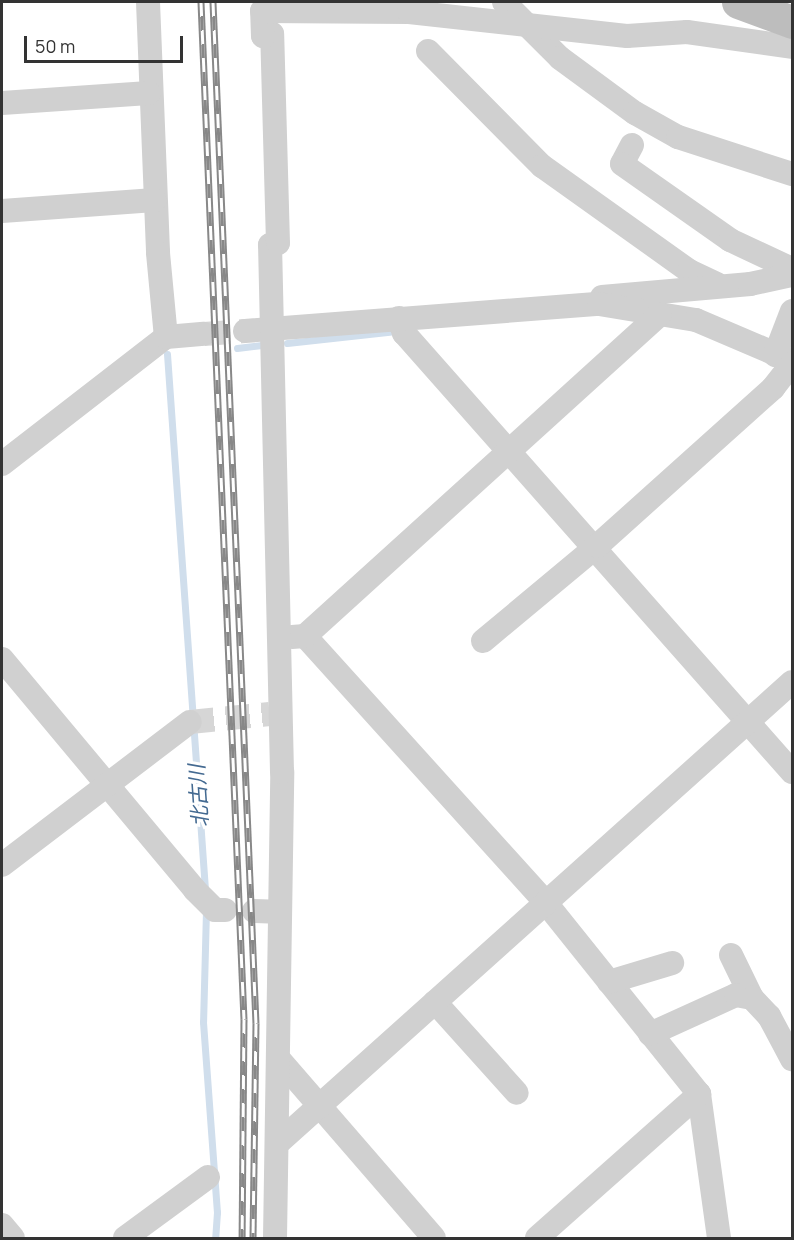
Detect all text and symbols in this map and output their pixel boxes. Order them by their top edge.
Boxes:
scale bar [27,24,186,62]
text: 50 m [35,34,75,58]
water label: 北古川 [183,764,213,828]

